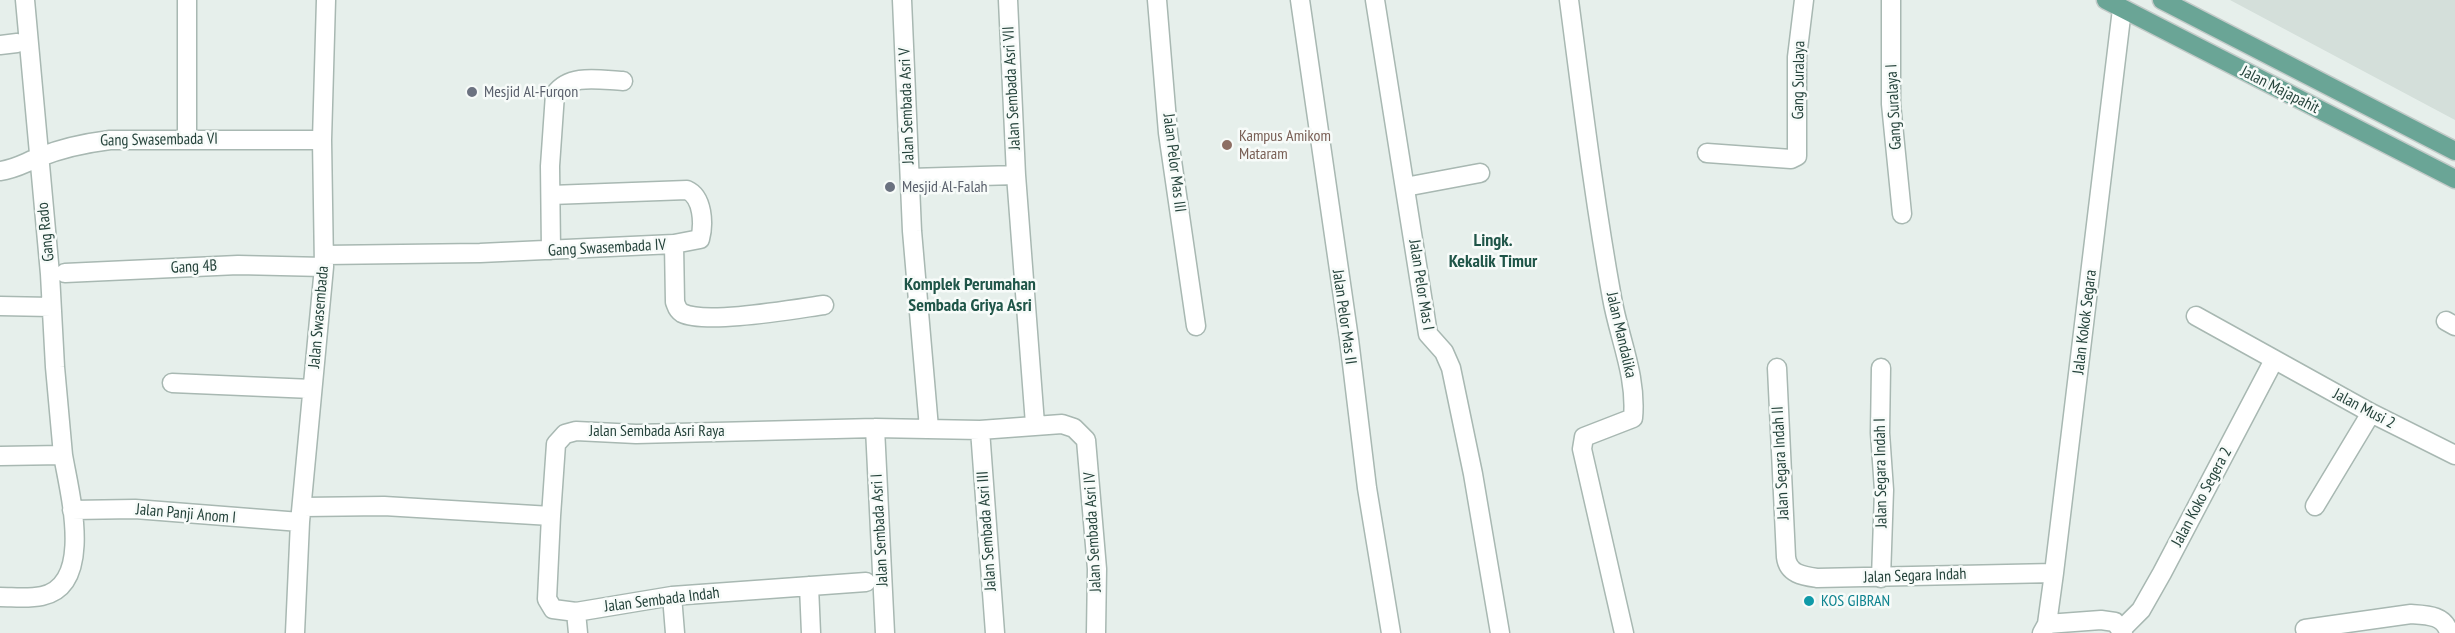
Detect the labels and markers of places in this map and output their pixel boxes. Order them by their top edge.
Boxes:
place label: Mesjid Al-Furqon [484,82,578,102]
marker: Mesjid Al-Furqon [465,85,479,99]
place label: Kampus Amikom Mataram [1239,126,1331,164]
marker: Kampus Amikom Mataram [1220,138,1234,152]
place label: Mesjid Al-Falah [902,177,988,197]
marker: Mesjid Al-Falah [883,180,897,194]
place label: KOS GIBRAN [1821,591,1890,611]
marker: KOS GIBRAN [1802,594,1816,608]

